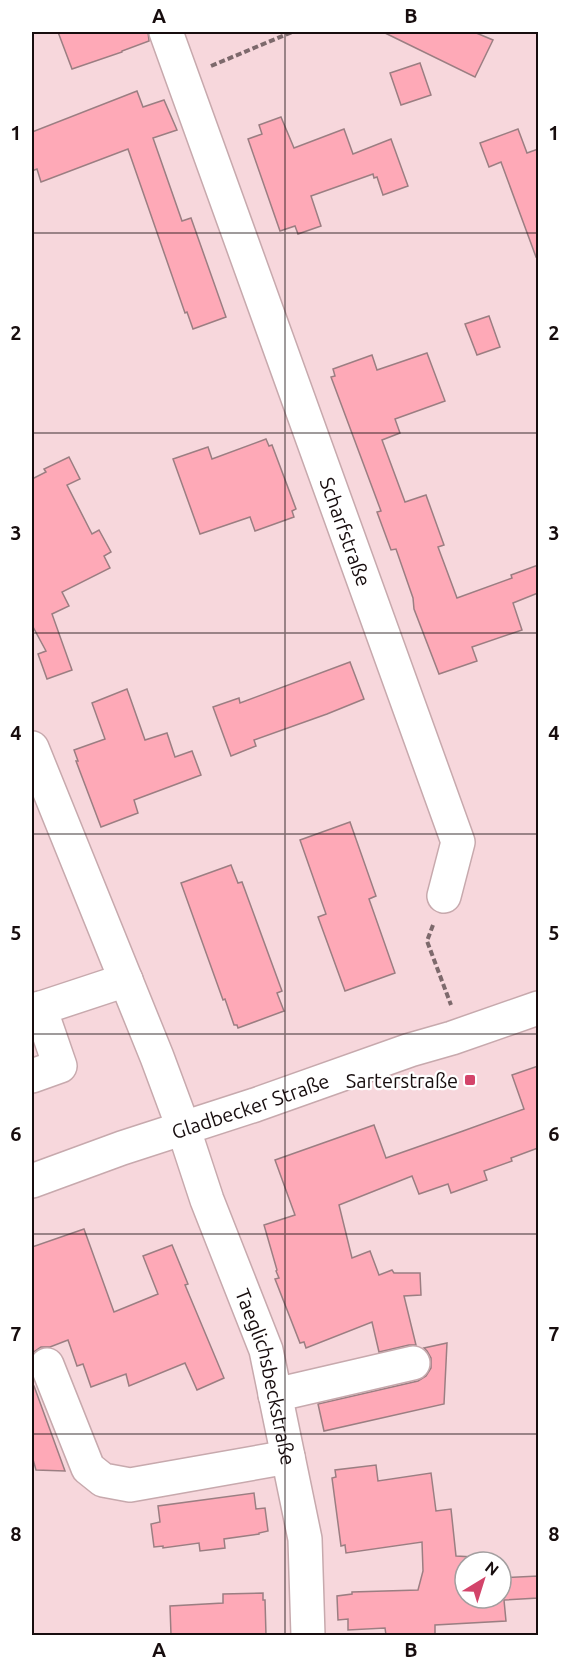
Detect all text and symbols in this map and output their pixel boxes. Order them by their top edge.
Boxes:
text: A [152,4,166,27]
text: B [404,4,418,27]
text: 1 [10,121,22,144]
text: 1 [548,121,560,144]
text: 2 [10,321,22,344]
text: 2 [548,321,560,344]
street label: Scharfstraße [316,474,376,589]
text: 3 [10,521,22,544]
text: 3 [548,521,560,544]
text: 4 [10,721,22,744]
text: 4 [548,721,560,744]
text: 5 [10,921,22,944]
text: 5 [548,921,560,944]
street label: Gladbecker Straße [169,1068,332,1143]
place label: Sarterstraße [346,1069,458,1092]
marker: Sarterstraße [463,1073,477,1087]
text: 6 [10,1122,22,1145]
text: 6 [548,1122,560,1145]
street label: Taeglichsbeckstraße [231,1285,301,1467]
text: 7 [10,1322,22,1345]
text: 7 [548,1322,560,1345]
text: 8 [10,1522,22,1545]
text: 8 [548,1522,560,1545]
north arrow [453,1550,513,1610]
text: N [482,1557,502,1579]
text: A [152,1638,166,1661]
text: B [404,1638,418,1661]

